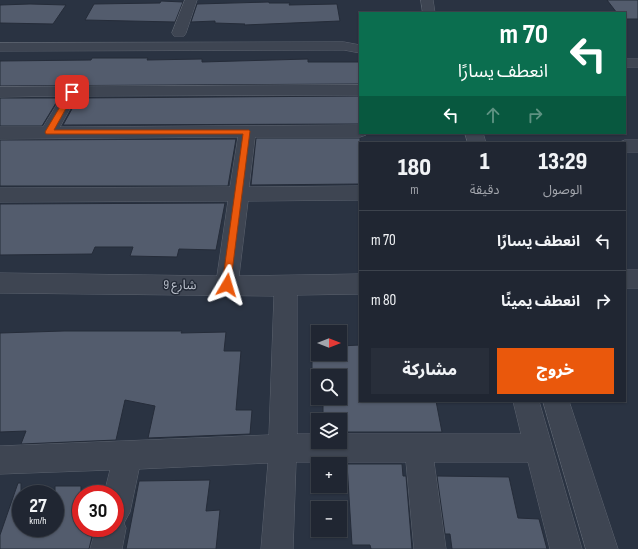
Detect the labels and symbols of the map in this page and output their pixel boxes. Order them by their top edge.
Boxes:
pin [55,75,89,109]
position arrow [206,264,248,306]
street label: شارع 9 [163,277,197,295]
north arrow [311,325,347,361]
speed limit sign: 30 [72,485,124,537]

